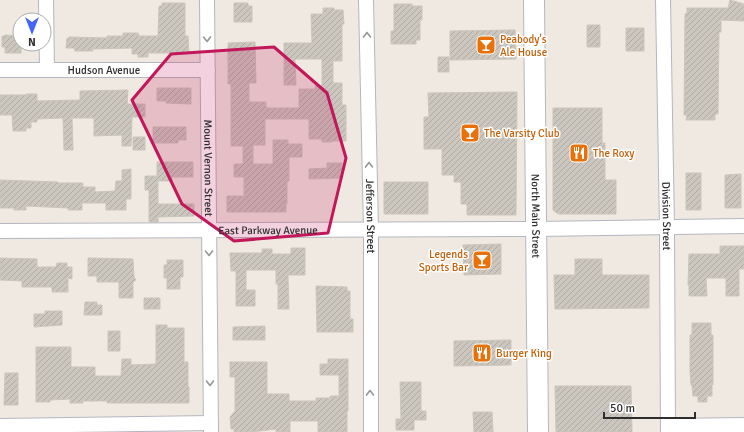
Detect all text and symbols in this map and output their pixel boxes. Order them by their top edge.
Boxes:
north arrow [12,12,52,52]
one-way arrow [363,32,371,38]
place label: Peabody's Ale House [500,33,547,59]
bar icon: Peabody's Ale House [475,34,497,56]
text: N [28,35,36,48]
one-way arrow [203,36,211,42]
street label: Hudson Avenue [68,64,140,77]
street label: Mount Vernon Street [202,119,216,217]
bar icon: The Varsity Club [459,122,481,144]
place label: The Varsity Club [484,127,560,140]
restaurant icon: The Roxy [568,142,590,164]
place label: The Roxy [593,147,635,160]
one-way arrow [365,162,373,168]
street label: North Main Street [529,174,543,258]
street label: Jefferson Street [363,178,378,253]
street label: Division Street [660,182,674,250]
street label: East Parkway Avenue [218,223,318,237]
place label: Legends Sports Bar [419,248,468,274]
bar icon: Legends Sports Bar [471,249,493,271]
one-way arrow [205,250,213,256]
restaurant icon: Burger King [471,342,493,364]
place label: Burger King [496,347,552,360]
one-way arrow [206,380,214,386]
one-way arrow [366,390,374,396]
scale bar [604,394,695,420]
text: 50 m [610,401,635,416]

